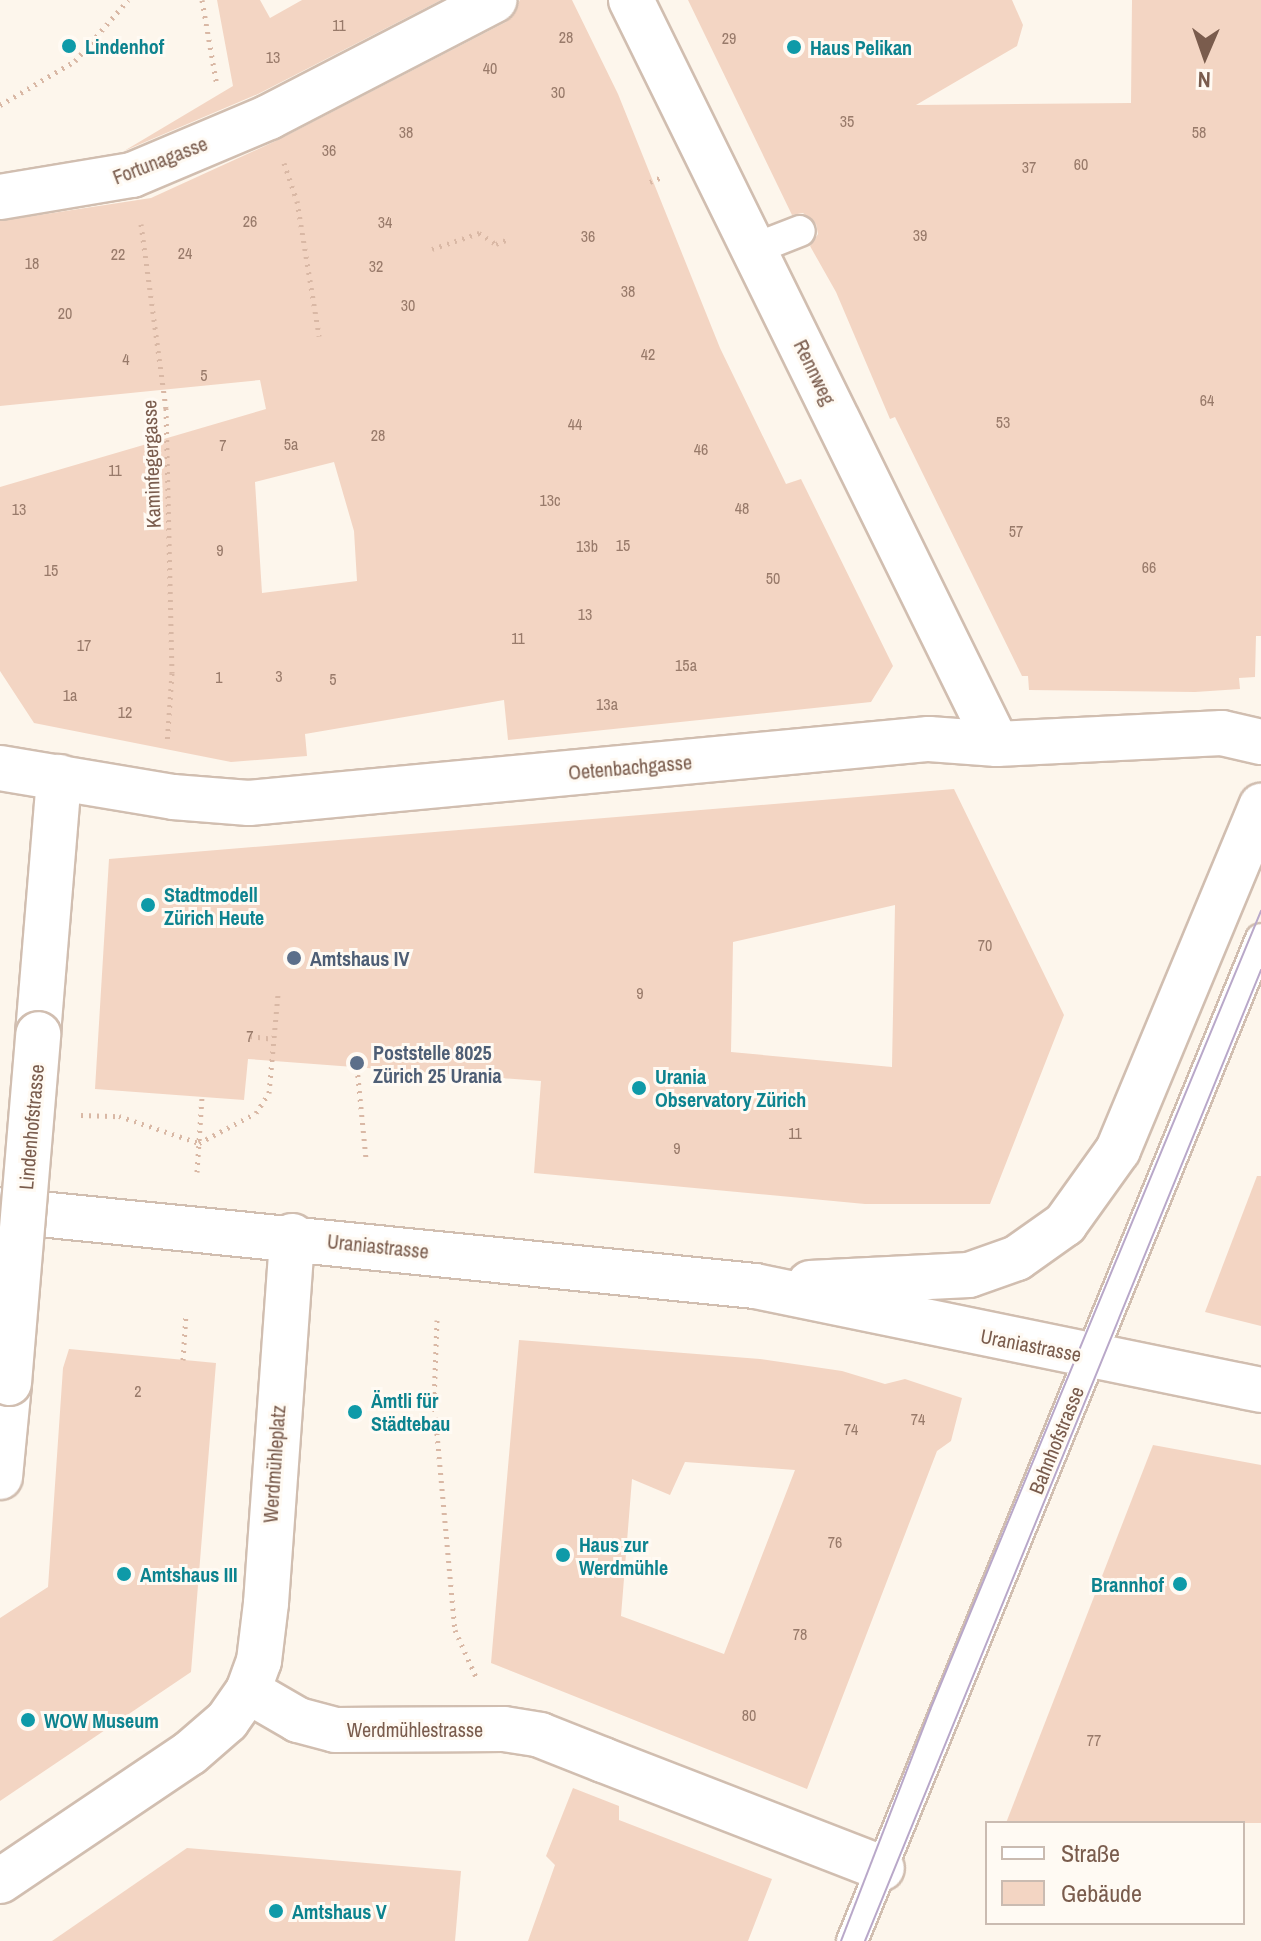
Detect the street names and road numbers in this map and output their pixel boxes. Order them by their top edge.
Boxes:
street label: Fortunagasse [109,131,211,189]
street label: Rennweg [789,336,841,408]
street label: Kaminfegergasse [137,399,165,529]
street label: Oetenbachgasse [567,750,693,784]
street label: Lindenhofstrasse [14,1063,48,1191]
street label: Uraniastrasse [326,1229,430,1263]
street label: Uraniastrasse [979,1323,1083,1367]
street label: Bahnhofstrasse [1024,1383,1088,1497]
street label: Werdmühleplatz [258,1404,290,1524]
street label: Werdmühlestrasse [347,1717,483,1741]

